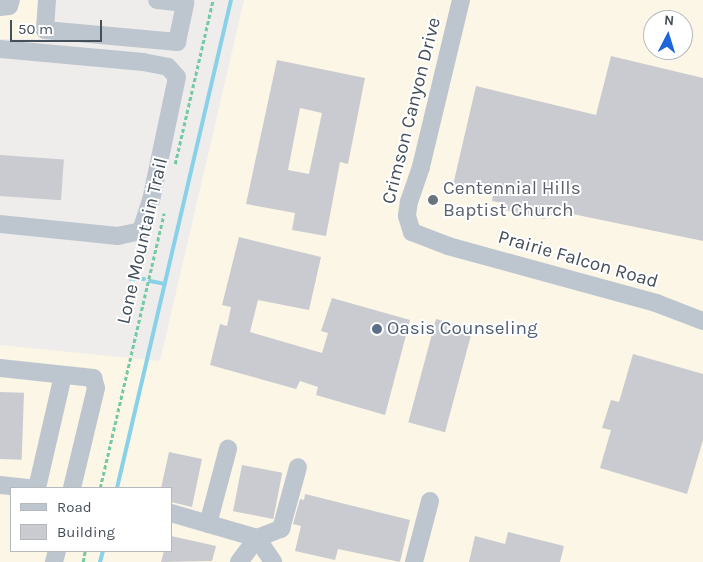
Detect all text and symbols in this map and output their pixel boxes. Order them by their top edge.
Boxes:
scale bar [12,10,105,42]
north arrow [643,10,693,60]
text: N [664,12,675,29]
street label: Crimson Canyon Drive [378,15,446,207]
text: 50 m [18,20,53,38]
street label: Lone Mountain Trail [113,156,173,326]
place label: Centennial Hills Baptist Church [443,178,581,222]
marker: Centennial Hills Baptist Church [427,194,439,206]
street label: Prairie Falcon Road [495,226,661,294]
place label: Oasis Counseling [387,318,538,340]
marker: Oasis Counseling [371,323,383,335]
legend [10,487,172,552]
text: Road [57,498,92,516]
text: Building [57,523,115,541]

